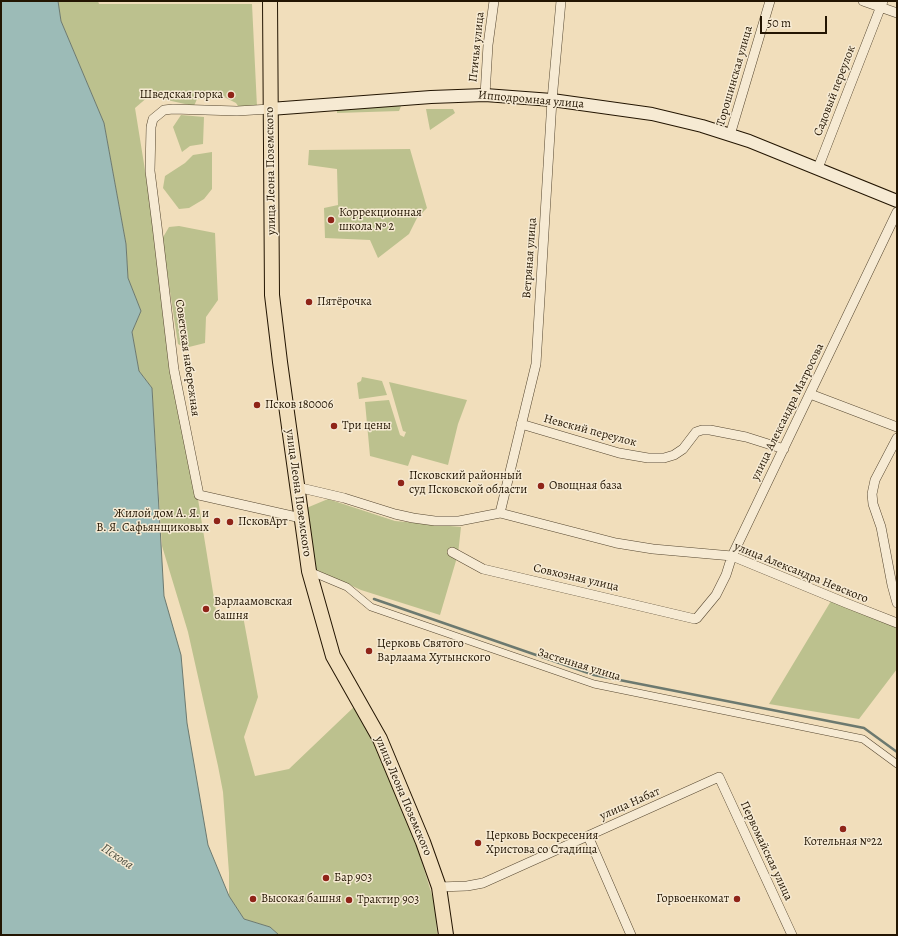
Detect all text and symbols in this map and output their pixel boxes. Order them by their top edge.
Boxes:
scale bar [762,8,829,34]
street label: Птичья улица [466,11,488,83]
text: 50 m [767,15,791,31]
street label: Торошинская улица [714,24,756,128]
street label: Садовый переулок [811,44,859,138]
place label: Шведская горка [139,88,223,102]
street label: Ипподромная улица [477,88,585,112]
marker: Шведская горка [226,90,236,100]
street label: улица Леона Поземского [263,107,279,235]
place label: Коррекционная школа № 2 [339,206,422,234]
marker: Коррекционная школа № 2 [326,215,336,225]
street label: Ветряная улица [520,217,540,299]
place label: Пятёрочка [317,295,372,309]
marker: Пятёрочка [304,297,314,307]
street label: Советская набережная [172,299,202,417]
street label: улица Александра Матросова [748,341,828,483]
place label: Псков 180006 [265,398,333,412]
marker: Псков 180006 [252,400,262,410]
street label: Невский переулок [542,412,638,450]
place label: Три цены [342,419,391,433]
marker: Три цены [329,421,339,431]
street label: улица Леона Поземского [282,428,314,558]
place label: Псковский районный суд Псковской области [409,469,527,497]
marker: Псковский районный суд Псковской области [396,478,406,488]
place label: Овощная база [549,479,622,493]
marker: Овощная база [536,481,546,491]
place label: Жилой дом А. Я. и В. Я. Сафьянщиковых [96,507,209,535]
place label: ПсковАрт [238,515,288,529]
marker: Жилой дом А. Я. и В. Я. Сафьянщиковых [212,516,222,526]
marker: ПсковАрт [225,517,235,527]
street label: улица Александра Невского [732,539,870,607]
street label: Совхозная улица [532,561,620,595]
place label: Варлаамовская башня [214,595,292,623]
marker: Варлаамовская башня [201,604,211,614]
place label: Церковь Святого Варлаама Хутынского [377,637,491,665]
marker: Церковь Святого Варлаама Хутынского [364,646,374,656]
street label: Застенная улица [536,646,622,684]
street label: улица Леона Поземского [371,734,435,858]
street label: улица Набат [598,784,662,824]
street label: Первомайская улица [737,799,795,903]
marker: Котельная №22 [838,824,848,834]
place label: Церковь Воскресения Христова со Стадища [486,829,598,857]
place label: Котельная №22 [804,835,882,849]
marker: Церковь Воскресения Христова со Стадища [473,838,483,848]
water label: Пскова [98,841,136,873]
place label: Бар 903 [334,871,372,885]
marker: Бар 903 [321,873,331,883]
place label: Высокая башня [261,892,341,906]
place label: Горвоенкомат [656,892,729,906]
place label: Трактир 903 [357,893,419,907]
marker: Высокая башня [248,894,258,904]
marker: Горвоенкомат [732,894,742,904]
marker: Трактир 903 [344,895,354,905]

